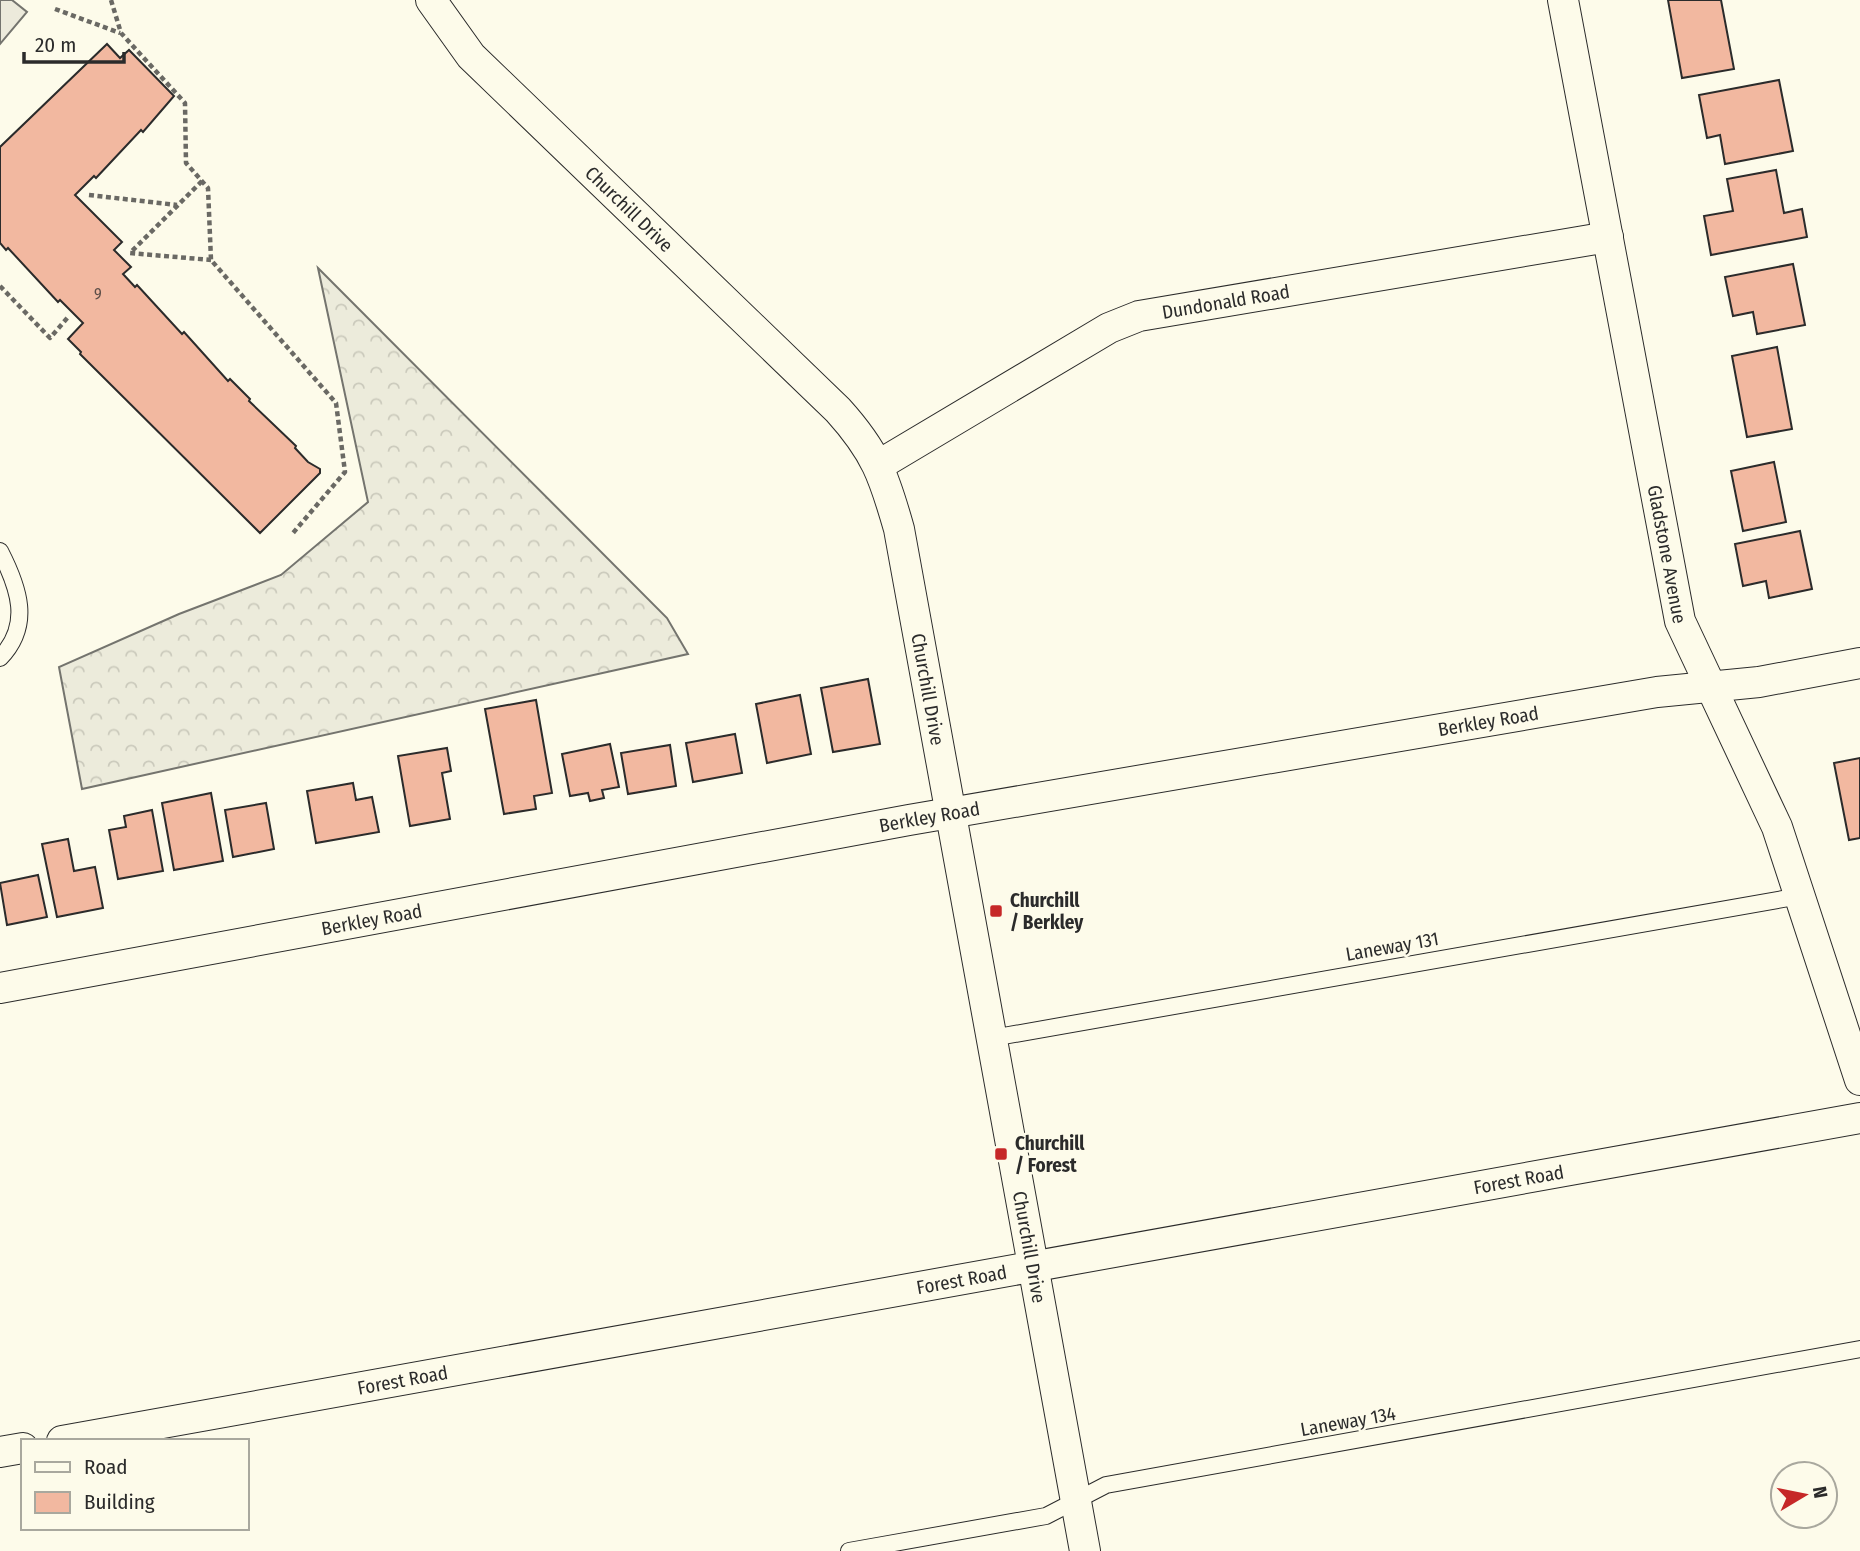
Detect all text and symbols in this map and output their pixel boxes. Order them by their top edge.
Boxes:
scale bar [24,21,124,65]
text: 20 m [35,32,76,58]
street label: Churchill Drive [580,162,678,257]
street label: Dundonald Road [1160,280,1292,324]
house number: 9 [94,284,102,303]
street label: Gladstone Avenue [1643,483,1691,625]
street label: Churchill Drive [906,632,949,747]
street label: Berkley Road [1436,701,1540,741]
street label: Berkley Road [877,797,982,837]
place label: Churchill / Berkley [1010,889,1084,934]
street label: Berkley Road [320,899,424,940]
marker: Churchill / Berkley [988,903,1004,919]
street label: Laneway 131 [1344,927,1440,966]
place label: Churchill / Forest [1015,1132,1085,1177]
marker: Churchill / Forest [993,1146,1009,1162]
street label: Forest Road [1472,1160,1566,1199]
street label: Churchill Drive [1008,1189,1051,1305]
street label: Forest Road [915,1260,1009,1299]
street label: Forest Road [356,1361,450,1400]
street label: Laneway 134 [1299,1402,1397,1441]
legend [21,1439,248,1530]
text: Road [84,1454,128,1480]
north arrow [1769,1460,1839,1530]
text: N [1808,1485,1833,1500]
text: Building [84,1489,155,1515]

